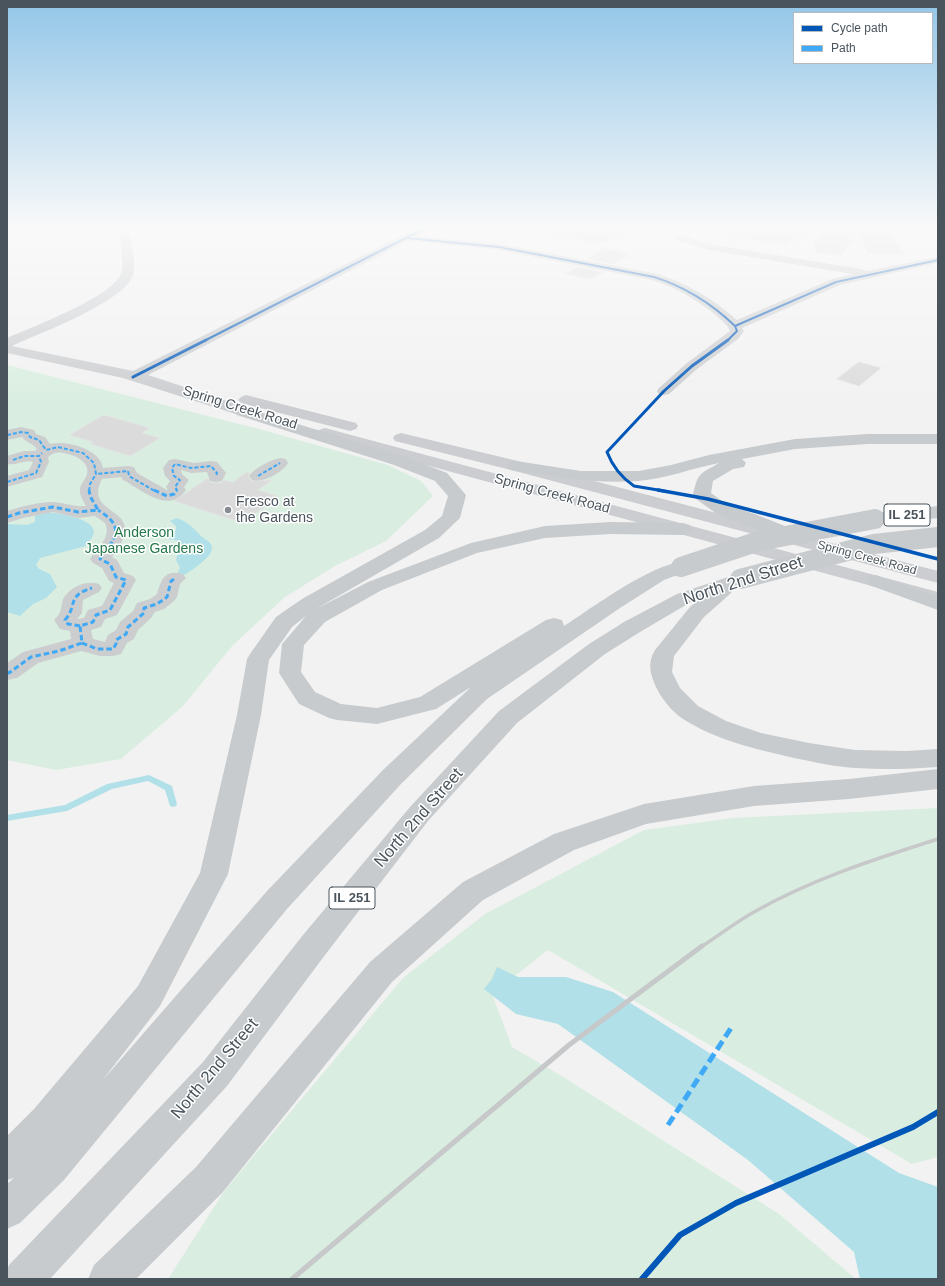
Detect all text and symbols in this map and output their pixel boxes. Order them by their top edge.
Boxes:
legend [793,12,933,64]
text: Cycle path [831,21,888,35]
text: Path [831,41,856,55]
street label: Spring Creek Road [181,383,299,433]
street label: Spring Creek Road [492,470,612,518]
place label: Fresco at the Gardens [236,494,313,526]
road number: IL 251 [884,504,930,526]
marker: Fresco at the Gardens [223,505,233,515]
park label: Anderson Japanese Gardens [85,525,203,558]
street label: Spring Creek Road [816,538,918,578]
street label: North 2nd Street [681,552,805,610]
street label: North 2nd Street [370,764,468,872]
road number: IL 251 [329,887,375,909]
street label: North 2nd Street [167,1015,263,1123]

